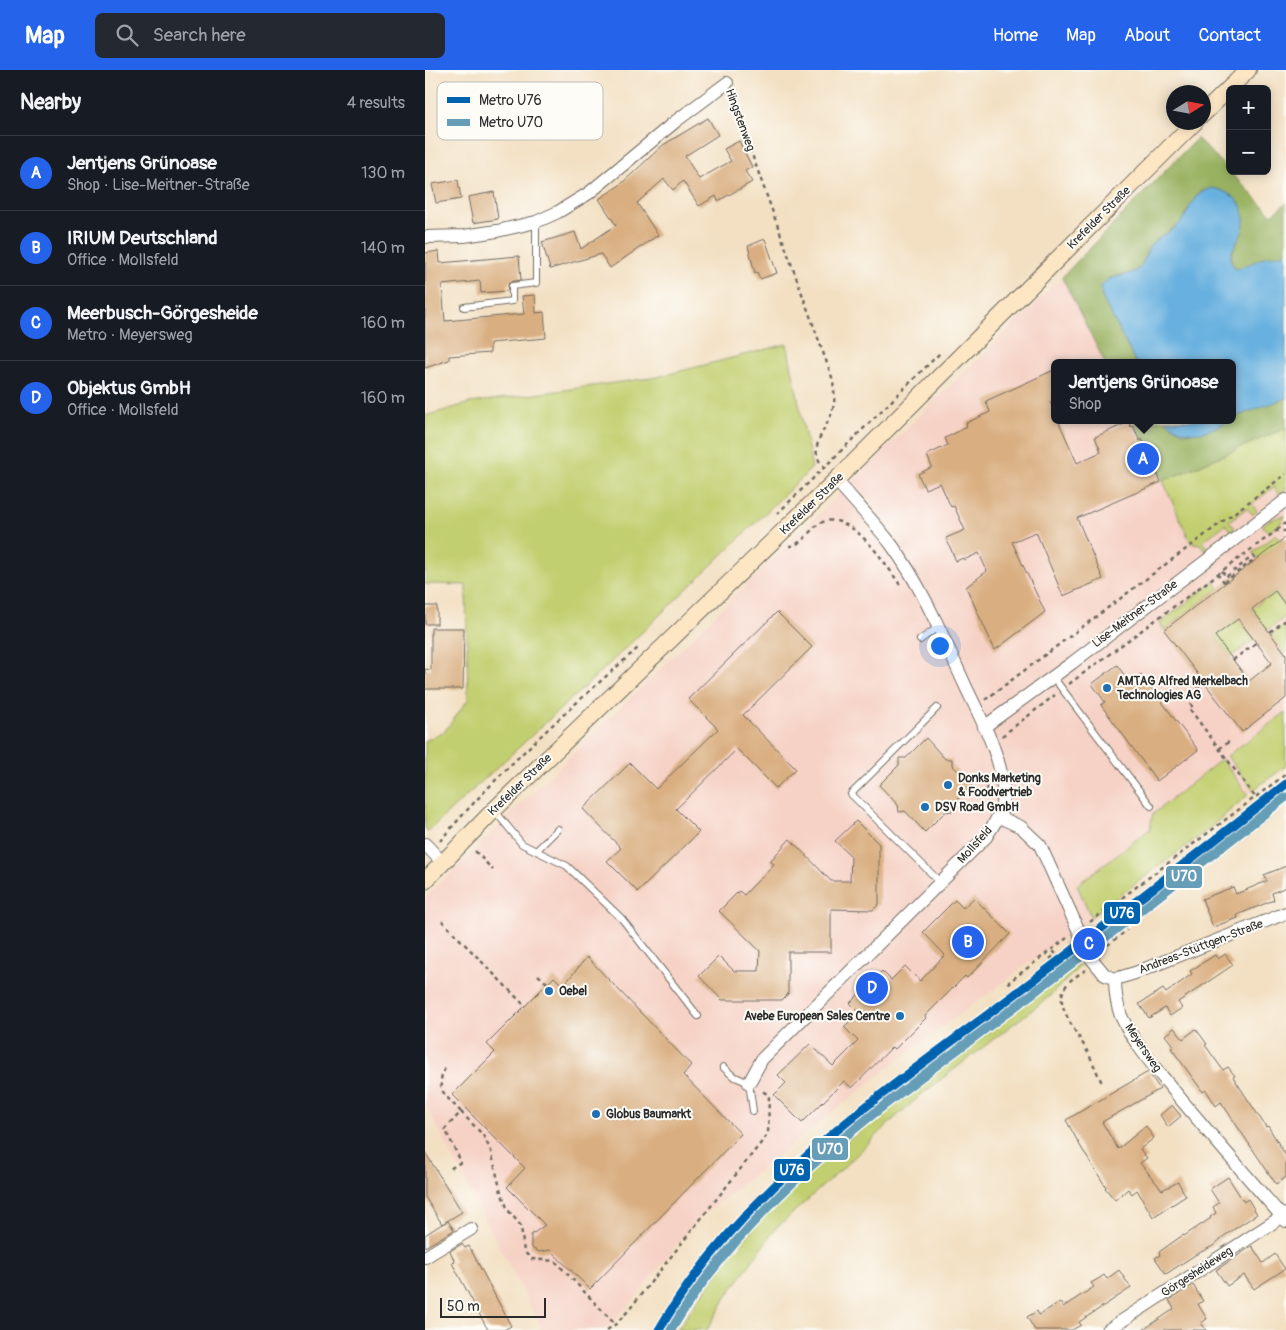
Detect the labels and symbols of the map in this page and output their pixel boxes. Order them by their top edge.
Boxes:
legend [437,82,603,140]
north arrow [1166,85,1211,130]
street label: Hingstenweg [722,87,758,153]
text: Metro U76 [479,92,542,109]
text: Metro U70 [479,114,543,131]
street label: Krefelder Straße [1064,183,1134,253]
pin: A [1127,440,1159,478]
street label: Krefelder Straße [777,470,847,538]
street label: Lise-Meitner-Straße [1089,577,1181,651]
your location [927,633,953,659]
place label: AMTAG Alfred Merkelbach Technologies AG [1116,674,1248,703]
marker: AMTAG Alfred Merkelbach Technologies AG [1101,682,1113,694]
street label: Krefelder Straße [485,751,555,819]
place label: Donks Marketing & Foodvertrieb [958,771,1041,800]
marker: Donks Marketing & Foodvertrieb [942,779,954,791]
place label: DSV Road GmbH [935,800,1019,815]
marker: DSV Road GmbH [919,801,931,813]
street label: Mollsfeld [954,823,996,867]
line badge: U70 [1165,865,1203,889]
text: U70 [1171,868,1198,885]
line badge: U76 [1103,901,1141,925]
text: U76 [1110,905,1134,922]
street label: Andreas-Stüttgen-Straße [1137,916,1265,978]
pin: B [952,923,984,961]
pin: C [1073,925,1105,963]
pin: D [856,969,888,1007]
place label: Oebel [559,984,587,999]
marker: Oebel [543,985,555,997]
place label: Avebe European Sales Centre [744,1009,891,1024]
marker: Avebe European Sales Centre [894,1010,906,1022]
street label: Meyersweg [1121,1021,1165,1075]
place label: Globus Baumarkt [606,1107,692,1122]
marker: Globus Baumarkt [590,1108,602,1120]
line badge: U70 [811,1137,849,1161]
text: U70 [817,1141,844,1158]
line badge: U76 [773,1158,811,1182]
text: U76 [780,1162,804,1179]
street label: Görgesheideweg [1159,1243,1235,1301]
scale bar [440,1295,546,1318]

